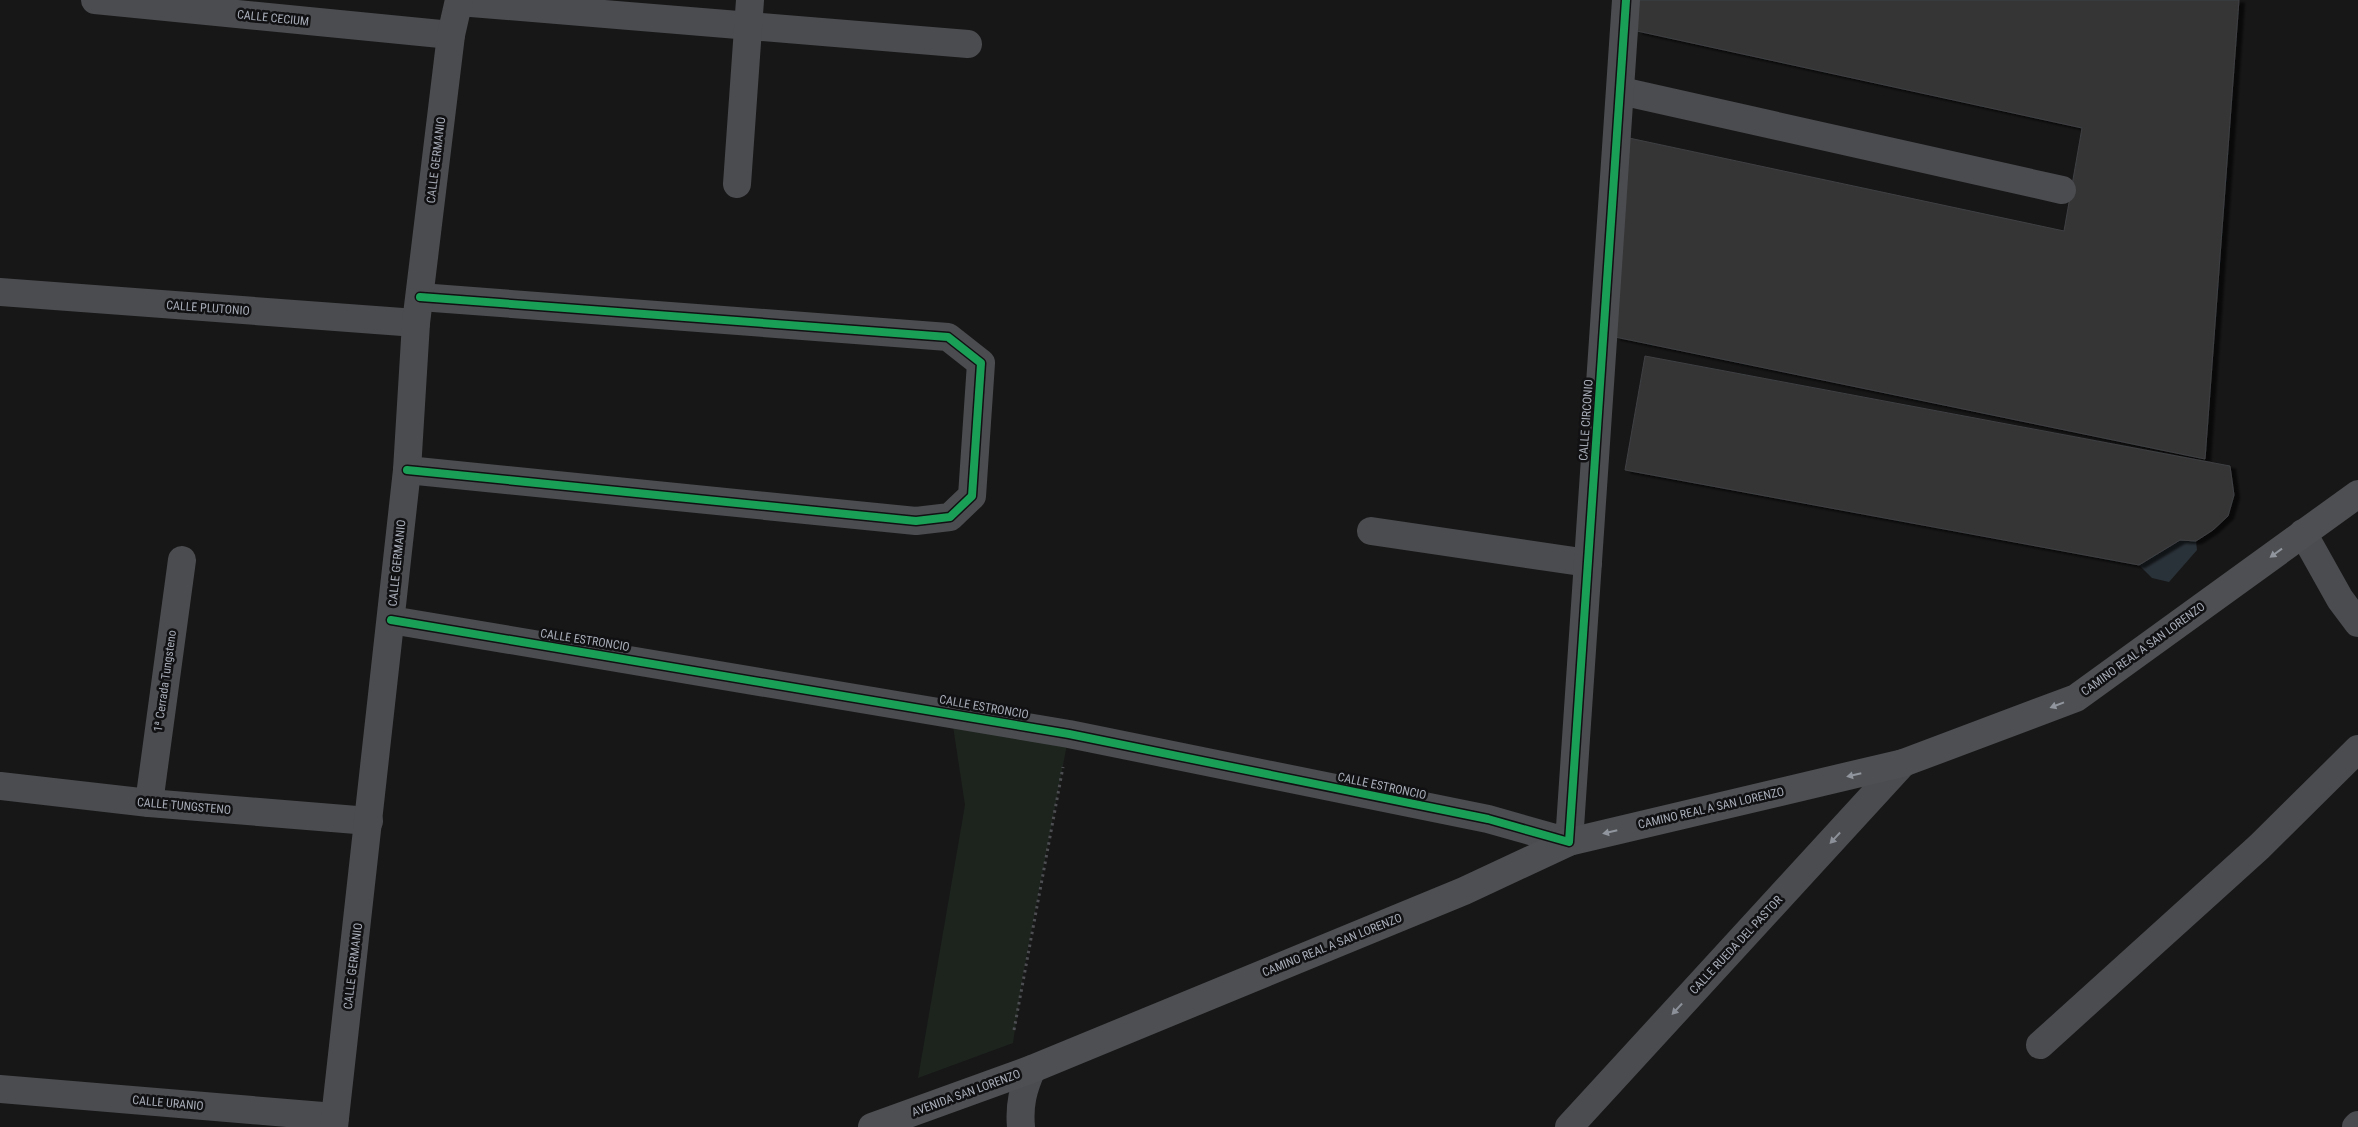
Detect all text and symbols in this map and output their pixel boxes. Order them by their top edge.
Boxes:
street label: CALLE CECIUM [236,7,310,29]
street label: CALLE GERMANIO [424,116,448,204]
street label: CALLE PLUTONIO [166,298,250,318]
street label: CALLE CIRCONIO [1576,379,1596,461]
street label: CALLE GERMANIO [385,519,409,607]
one-way arrow [2269,548,2283,558]
street label: CAMINO REAL A SAN LORENZO [2078,599,2208,699]
street label: CALLE ESTRONCIO [539,626,631,654]
street label: 1ª Cerrada Tungsteno [151,629,179,733]
street label: CALLE ESTRONCIO [938,692,1030,722]
one-way arrow [2050,702,2064,710]
street label: CALLE ESTRONCIO [1336,770,1428,802]
one-way arrow [1846,771,1861,779]
street label: CAMINO REAL A SAN LORENZO [1637,784,1785,832]
street label: CALLE TUNGSTENO [136,795,232,817]
one-way arrow [1603,828,1618,836]
one-way arrow [1829,832,1840,844]
street label: CALLE RUEDA DEL PASTOR [1687,893,1786,997]
street label: CAMINO REAL A SAN LORENZO [1260,910,1404,980]
street label: CALLE GERMANIO [341,922,365,1010]
one-way arrow [1671,1003,1683,1015]
street label: AVENIDA SAN LORENZO [910,1067,1022,1119]
street label: CALLE URANIO [132,1093,204,1113]

